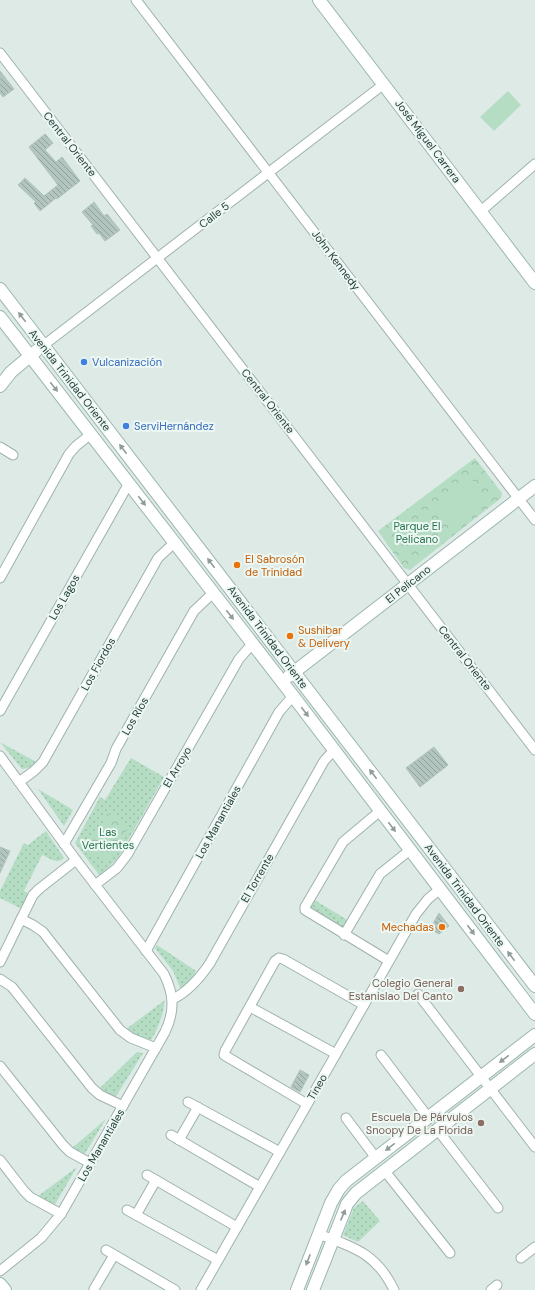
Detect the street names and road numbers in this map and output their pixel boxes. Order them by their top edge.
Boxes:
street label: José Miguel Carrera [392,97,464,185]
street label: Central Oriente [40,109,100,179]
street label: Calle 5 [196,199,232,231]
street label: John Kennedy [309,227,363,293]
street label: Avenida Trinidad Oriente [26,326,114,434]
street label: Central Oriente [238,366,298,436]
street label: El Pelícano [382,562,434,606]
street label: Los Lagos [45,572,83,622]
street label: Avenida Trinidad Oriente [225,583,311,691]
street label: Central Oriente [435,623,495,693]
street label: Los Fiordos [78,635,118,693]
street label: Los Ríos [119,694,151,738]
street label: El Arroyo [160,744,194,790]
street label: Los Manantiales [192,783,244,861]
street label: Avenida Trinidad Oriente [422,841,508,949]
street label: El Torrente [237,851,277,905]
street label: Tineo [304,1071,330,1103]
street label: Los Manantiales [75,1106,127,1184]

